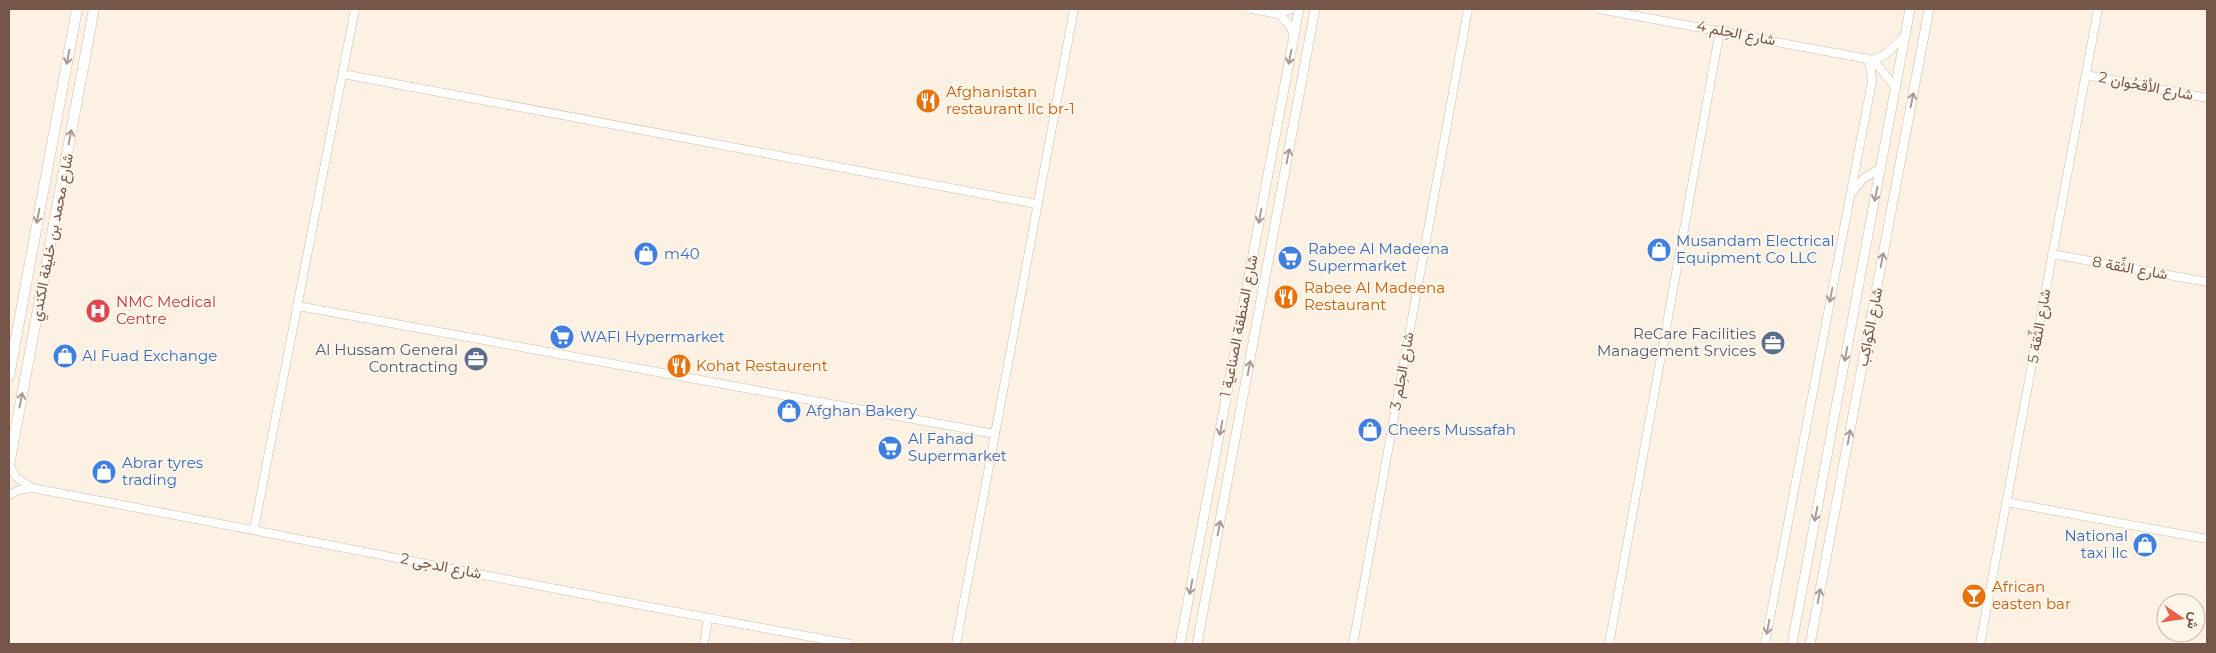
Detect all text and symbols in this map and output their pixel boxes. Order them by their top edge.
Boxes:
street label: شارع الحِلم 4 [1695,16,1777,51]
one-way arrow [63,48,72,64]
one-way arrow [1284,48,1294,64]
street label: شارع الأقحُوان 2 [2097,67,2195,106]
place label: Afghanistan restaurant llc br-1 [946,82,1075,118]
restaurant icon: Afghanistan restaurant llc br-1 [915,88,941,114]
one-way arrow [1907,92,1917,108]
one-way arrow [66,129,76,145]
one-way arrow [1283,149,1293,165]
street label: شارع محمد بن خليفة الكندي [26,151,81,323]
one-way arrow [1870,186,1880,202]
one-way arrow [33,208,43,224]
one-way arrow [1255,208,1264,224]
place label: Musandam Electrical Equipment Co LLC [1676,231,1835,267]
shop icon: Musandam Electrical Equipment Co LLC [1646,237,1672,263]
place label: Rabee Al Madeena Supermarket [1308,239,1449,275]
shop icon: m40 [633,241,659,267]
place label: m40 [664,244,700,263]
supermarket icon: Rabee Al Madeena Supermarket [1277,245,1303,271]
street label: شارع الثِّقة 8 [2090,251,2170,285]
one-way arrow [1878,252,1887,268]
street label: شارع المنطقة الصناعية 1 [1215,253,1264,399]
place label: Rabee Al Madeena Restaurant [1304,278,1445,314]
restaurant icon: Rabee Al Madeena Restaurant [1273,284,1299,310]
street label: شارع الكَواكِب [1853,286,1888,369]
one-way arrow [1826,287,1836,303]
street label: شارع الثِّقة 5 [2022,287,2056,365]
place label: NMC Medical Centre [116,292,216,328]
hospital icon: NMC Medical Centre [85,298,111,324]
supermarket icon: WAFI Hypermarket [549,324,575,350]
place label: ReCare Facilities Management Srvices [1597,324,1756,360]
place label: WAFI Hypermarket [580,327,725,346]
street label: شارع الحِلم 3 [1385,330,1420,412]
office icon: ReCare Facilities Management Srvices [1760,330,1786,356]
place label: Al Hussam General Contracting [316,340,458,376]
shop icon: Al Fuad Exchange [52,343,78,369]
place label: Al Fuad Exchange [82,346,217,365]
office icon: Al Hussam General Contracting [463,346,489,372]
one-way arrow [1841,346,1851,362]
restaurant icon: Kohat Restaurent [666,353,692,379]
place label: Kohat Restaurent [696,356,828,375]
one-way arrow [1244,360,1254,376]
one-way arrow [17,392,26,408]
shop icon: Afghan Bakery [776,398,802,424]
place label: Afghan Bakery [806,401,918,420]
shop icon: Cheers Mussafah [1357,417,1383,443]
one-way arrow [1215,419,1225,435]
place label: Cheers Mussafah [1388,420,1516,439]
place label: Al Fahad Supermarket [908,429,1007,465]
one-way arrow [1845,429,1854,445]
supermarket icon: Al Fahad Supermarket [877,435,903,461]
place label: Abrar tyres trading [122,453,203,489]
shop icon: Abrar tyres trading [91,459,117,485]
one-way arrow [1811,506,1821,522]
one-way arrow [1214,520,1224,536]
place label: National taxi llc [2064,526,2128,562]
shop icon: National taxi llc [2132,532,2158,558]
street label: شارع الدجى 2 [399,548,483,585]
place label: African easten bar [1992,577,2071,613]
one-way arrow [1185,579,1195,595]
bar icon: African easten bar [1961,583,1987,609]
one-way arrow [1815,589,1825,605]
north arrow [2156,593,2206,643]
text: ش [2183,611,2204,631]
one-way arrow [1763,618,1773,634]

